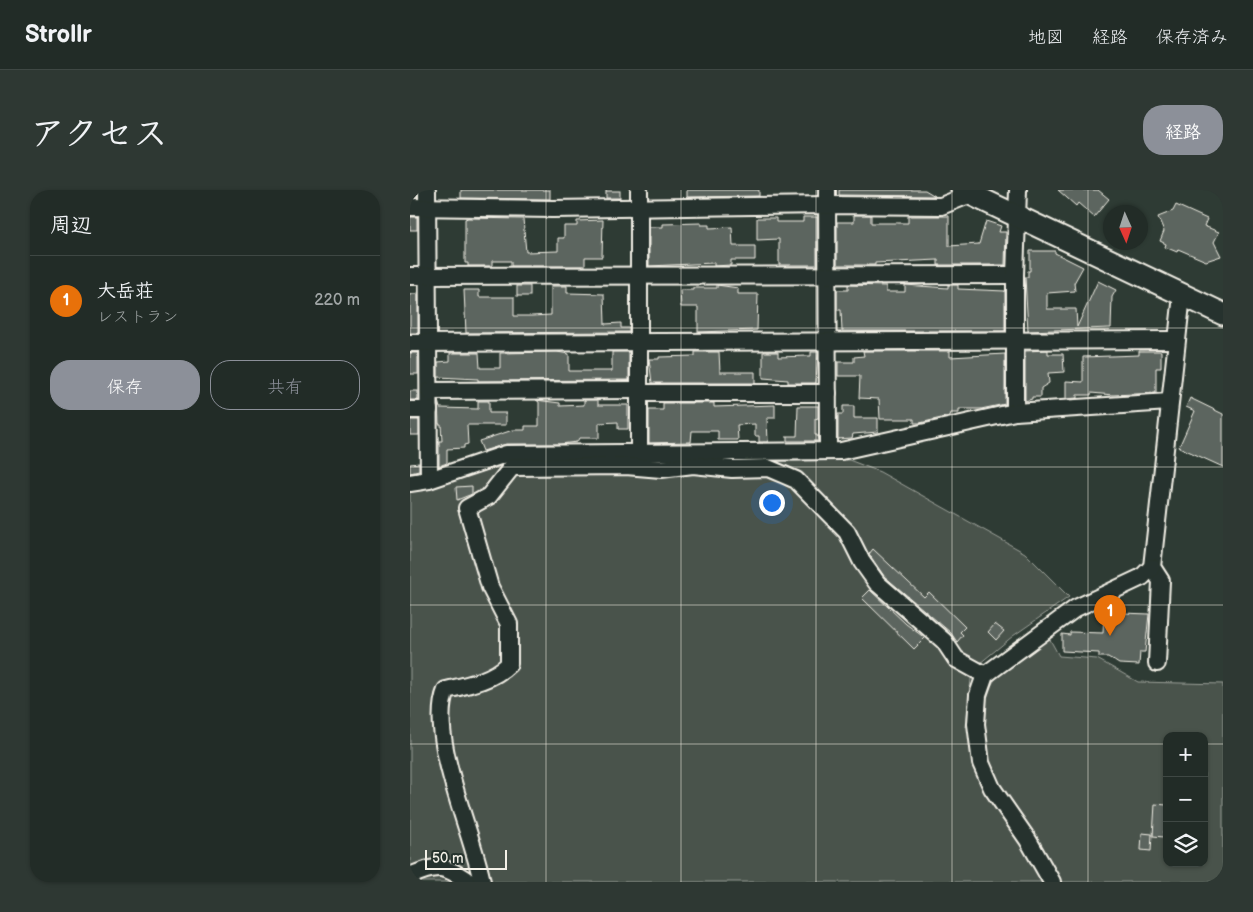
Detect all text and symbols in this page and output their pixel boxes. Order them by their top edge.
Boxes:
text: Strollr [25,20,92,49]
text: 地図 [1028,27,1064,48]
text: 経路 [1092,27,1128,48]
text: 保存済み [1156,27,1228,48]
button: 経路 [1143,105,1223,155]
text: アクセス [30,113,168,156]
north arrow [1103,205,1148,250]
text: 周辺 [50,213,92,238]
text: 大岳荘 [97,280,154,303]
text: 1 [63,291,69,310]
text: 220 m [314,291,360,310]
text: レストラン [97,308,178,327]
button: 保存 [50,360,200,410]
button: 共有 [210,360,360,410]
your location [759,490,785,516]
pin: 1 [1094,595,1126,636]
map controls [1163,732,1208,867]
button: + [1163,732,1208,777]
button: − [1163,777,1208,822]
button: layers [1163,822,1208,867]
scale bar [425,847,508,870]
text: 50 m [432,850,464,867]

